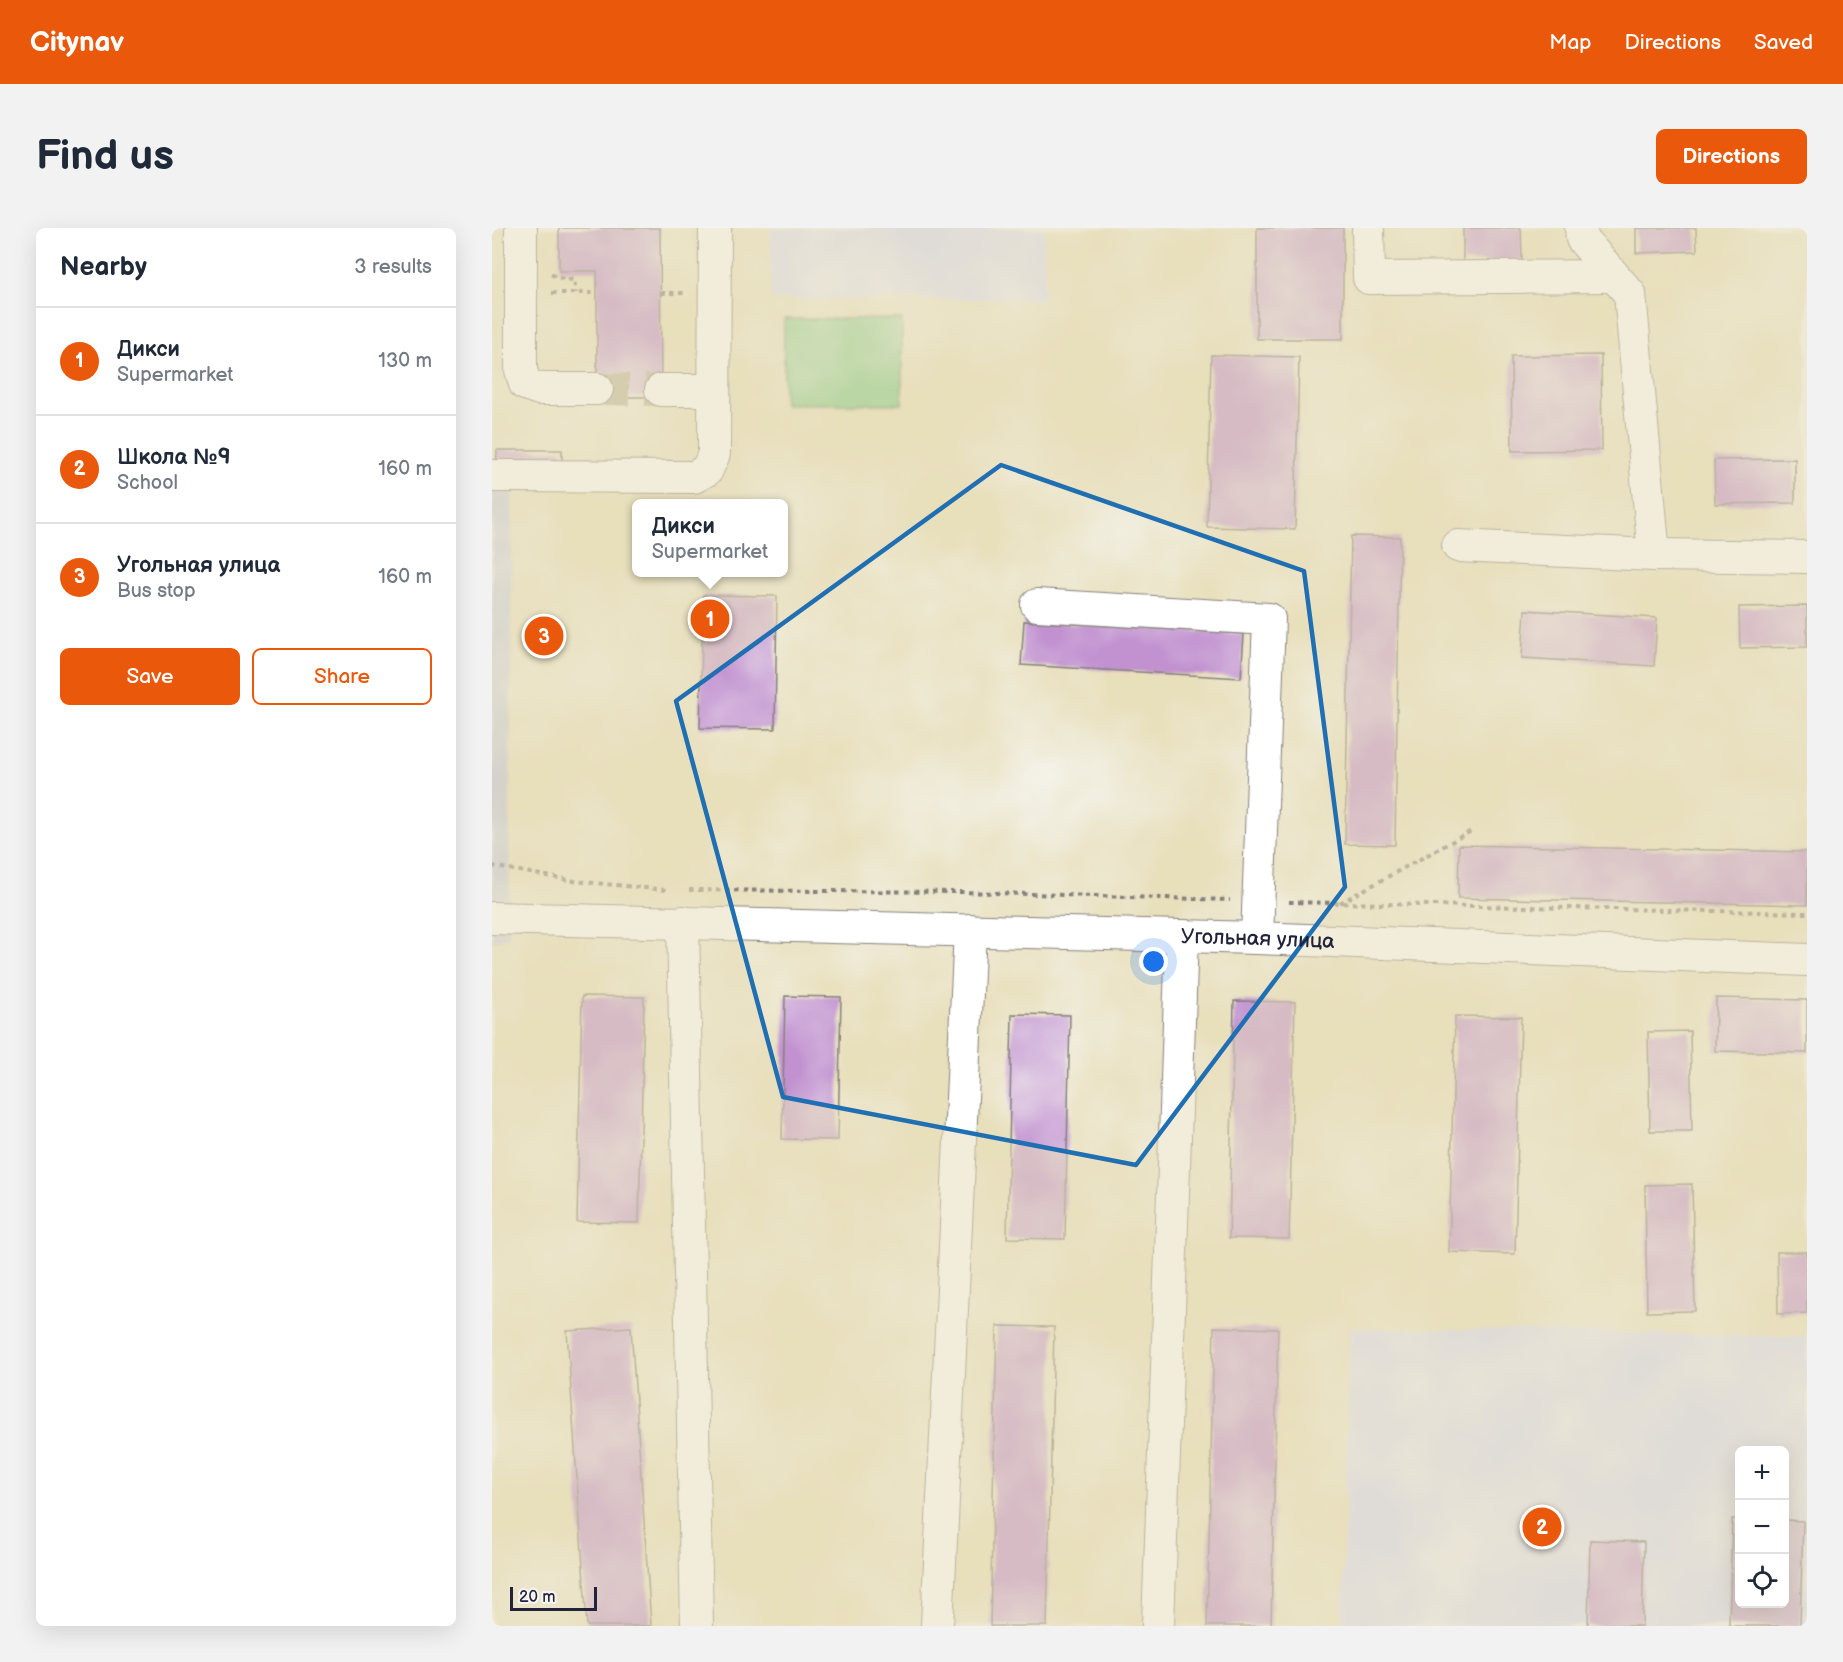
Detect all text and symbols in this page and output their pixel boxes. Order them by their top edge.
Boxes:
text: Citynav [30,26,124,59]
text: Map [1549,30,1592,55]
text: Directions [1625,30,1721,55]
text: Saved [1754,30,1813,55]
button: Directions [1656,129,1807,184]
text: Find us [36,131,174,182]
text: Nearby [60,252,147,283]
text: 3 results [354,255,432,279]
text: Дикси [117,336,180,363]
text: 1 [75,349,84,373]
text: 130 m [378,349,432,373]
text: Supermarket [117,363,233,387]
text: Школа №9 [117,444,231,471]
text: 2 [74,457,85,481]
text: 160 m [378,457,432,481]
text: School [117,471,178,495]
popup [632,499,788,577]
text: Дикси [652,513,715,540]
text: Supermarket [652,540,768,564]
text: Угольная улица [117,552,280,579]
text: 3 [74,565,85,589]
text: 160 m [378,565,432,589]
text: Bus stop [117,579,196,603]
pin: 1 [690,596,730,642]
pin: 3 [524,614,564,658]
button: Save [60,648,240,705]
button: Share [252,648,432,705]
street label: Угольная улица [1180,924,1336,954]
your location [1139,947,1168,976]
map controls [1735,1446,1789,1608]
button: + [1735,1446,1789,1500]
button: − [1735,1500,1789,1554]
pin: 2 [1522,1504,1562,1550]
button: locate [1735,1554,1789,1608]
scale bar [510,1584,597,1612]
text: 20 m [519,1588,555,1607]

